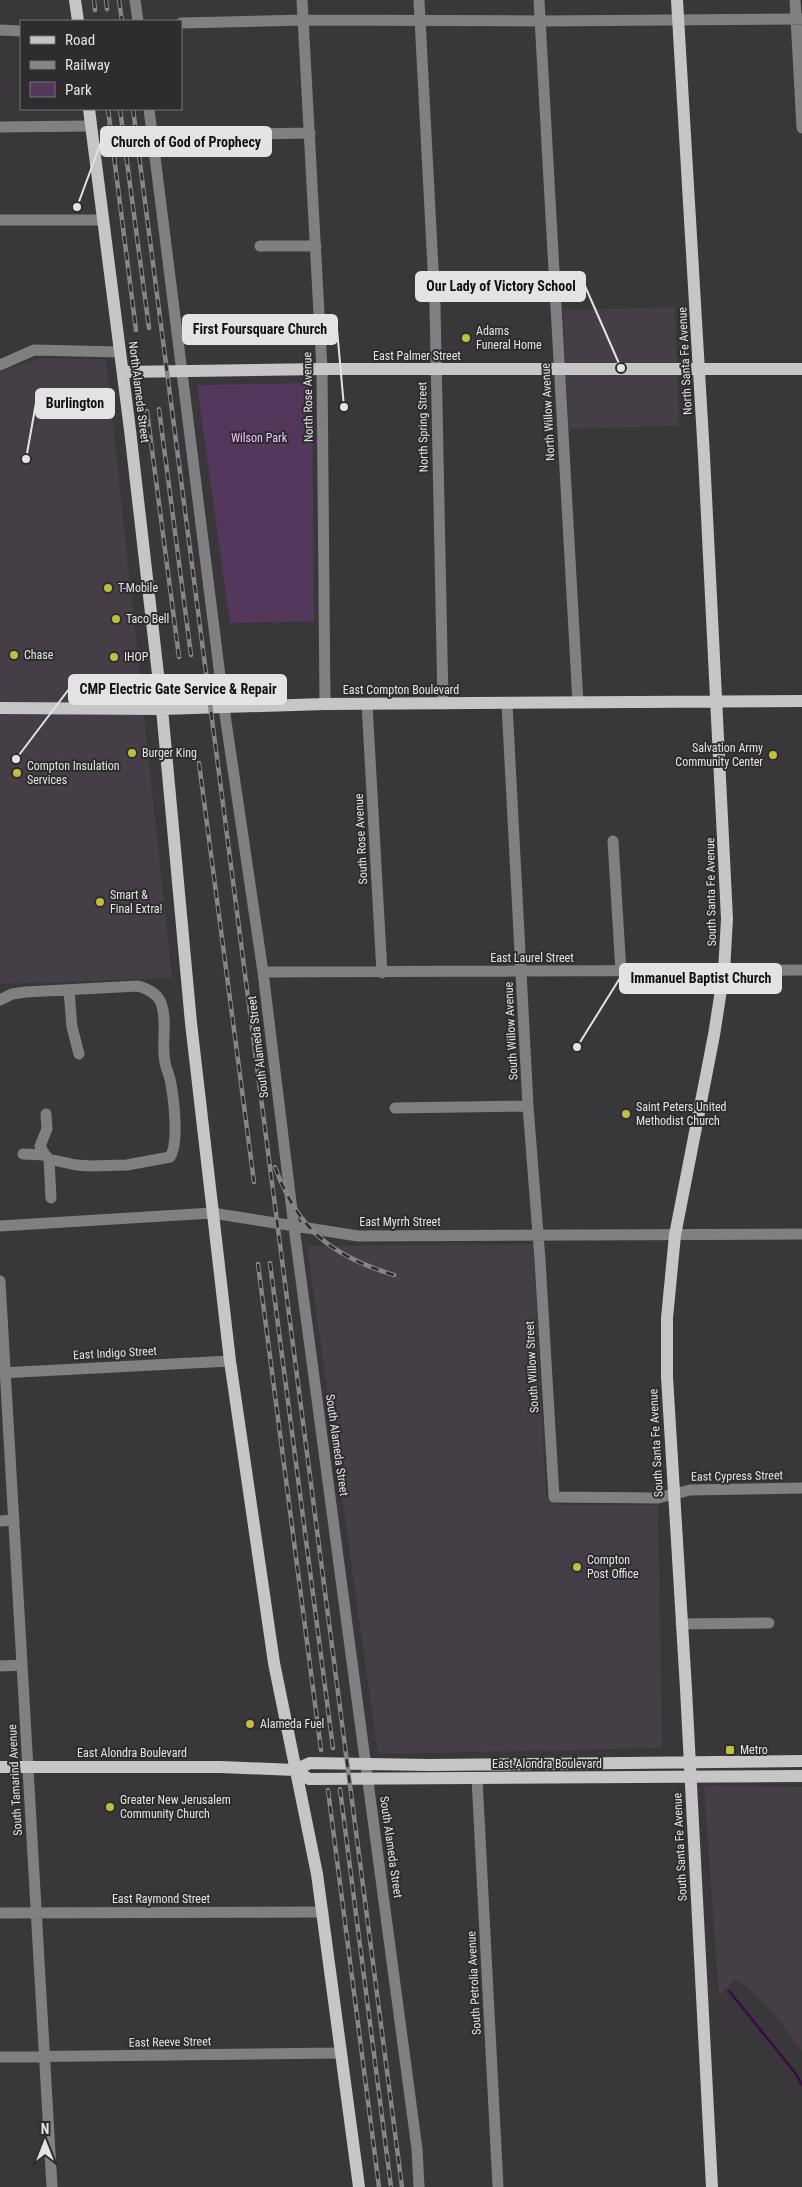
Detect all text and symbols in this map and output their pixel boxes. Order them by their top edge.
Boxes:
legend [20,20,182,110]
text: Road [65,31,95,49]
text: Railway [65,56,110,74]
text: Park [65,81,92,99]
callout: Church of God of Prophecy [101,127,271,156]
text: Church of God of Prophecy [111,134,262,150]
callout: Our Lady of Victory School [416,272,585,301]
text: Our Lady of Victory School [426,278,576,294]
street label: North Santa Fe Avenue [675,306,695,415]
callout: First Foursquare Church [183,315,337,344]
text: First Foursquare Church [193,321,327,337]
place label: Adams Funeral Home [476,324,542,352]
marker: Adams Funeral Home [460,332,472,344]
street label: North Alameda Street [126,340,152,444]
street label: East Palmer Street [373,349,461,363]
street label: North Rose Avenue [300,351,316,442]
street label: North Willow Avenue [538,362,558,461]
street label: North Spring Street [415,381,431,472]
callout: Burlington [36,389,114,418]
text: Burlington [46,395,104,411]
park label: Wilson Park [231,431,288,445]
place label: T-Mobile [118,581,158,595]
marker: T-Mobile [102,582,114,594]
place label: Taco Bell [126,612,169,626]
marker: Taco Bell [110,613,122,625]
place label: Chase [24,648,54,662]
marker: Chase [8,649,20,661]
place label: IHOP [124,650,149,664]
marker: IHOP [108,651,120,663]
callout: CMP Electric Gate Service & Repair [69,675,286,704]
text: CMP Electric Gate Service & Repair [79,681,277,697]
street label: East Compton Boulevard [343,683,459,697]
place label: Salvation Army Community Center [675,741,763,769]
place label: Burger King [142,746,197,760]
marker: Burger King [126,747,138,759]
marker: Salvation Army Community Center [767,749,779,761]
place label: Compton Insulation Services [27,759,120,787]
marker: Compton Insulation Services [11,767,23,779]
street label: South Rose Avenue [352,793,370,885]
street label: South Santa Fe Avenue [703,837,719,946]
place label: Smart & Final Extra! [110,888,163,916]
marker: Smart & Final Extra! [94,896,106,908]
street label: East Laurel Street [490,951,574,965]
callout: Immanuel Baptist Church [620,964,781,993]
text: Immanuel Baptist Church [630,970,772,986]
street label: South Willow Avenue [501,981,521,1081]
street label: South Alameda Street [245,995,271,1099]
place label: Saint Peters United Methodist Church [636,1100,727,1128]
marker: Saint Peters United Methodist Church [620,1108,632,1120]
street label: East Myrrh Street [359,1215,441,1229]
street label: South Willow Street [523,1320,541,1413]
street label: East Indigo Street [73,1344,158,1362]
street label: South Santa Fe Avenue [646,1388,666,1498]
street label: South Alameda Street [323,1393,351,1497]
street label: East Cypress Street [691,1468,784,1484]
place label: Compton Post Office [587,1553,639,1581]
marker: Compton Post Office [571,1561,583,1573]
place label: Alameda Fuel [260,1717,324,1731]
marker: Alameda Fuel [244,1718,256,1730]
street label: South Tamarind Avenue [5,1724,25,1836]
place label: Metro [740,1743,768,1757]
marker: Metro [724,1744,736,1756]
street label: East Alondra Boulevard [77,1746,187,1760]
street label: East Alondra Boulevard [492,1757,602,1771]
street label: South Santa Fe Avenue [670,1792,690,1902]
place label: Greater New Jerusalem Community Church [120,1793,231,1821]
street label: South Alameda Street [377,1795,405,1899]
marker: Greater New Jerusalem Community Church [104,1801,116,1813]
street label: East Raymond Street [112,1892,211,1906]
street label: South Petrolia Avenue [464,1930,484,2035]
street label: East Reeve Street [129,2034,212,2050]
north arrow [20,2117,70,2167]
text: N [41,2121,49,2137]

